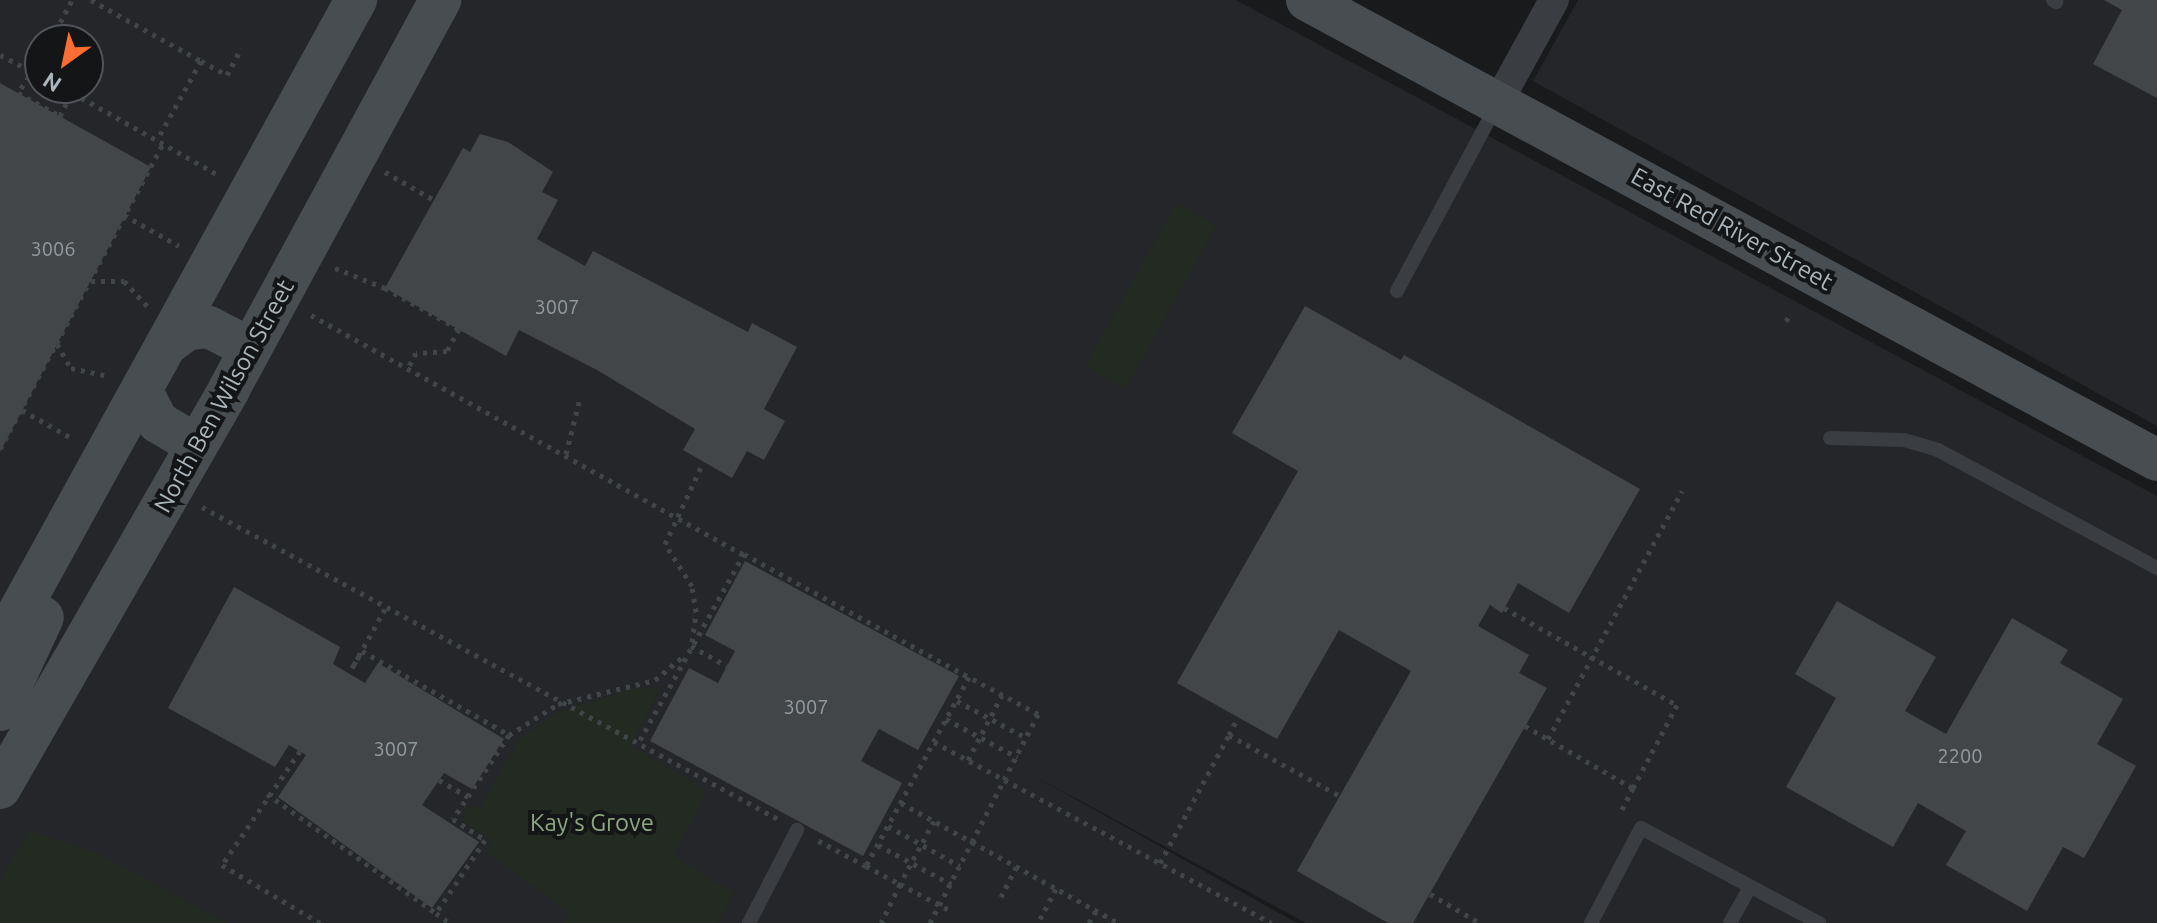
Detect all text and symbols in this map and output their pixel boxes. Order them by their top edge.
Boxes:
north arrow [24,24,104,104]
text: N [38,68,65,98]
street label: East Red River Street [1626,162,1838,296]
house number: 3006 [30,236,76,260]
street label: North Ben Wilson Street [148,274,300,518]
house number: 3007 [534,294,580,318]
house number: 3007 [783,694,829,718]
house number: 3007 [373,736,419,760]
house number: 2200 [1937,743,1983,767]
park label: Kay's Grove [530,809,654,837]

